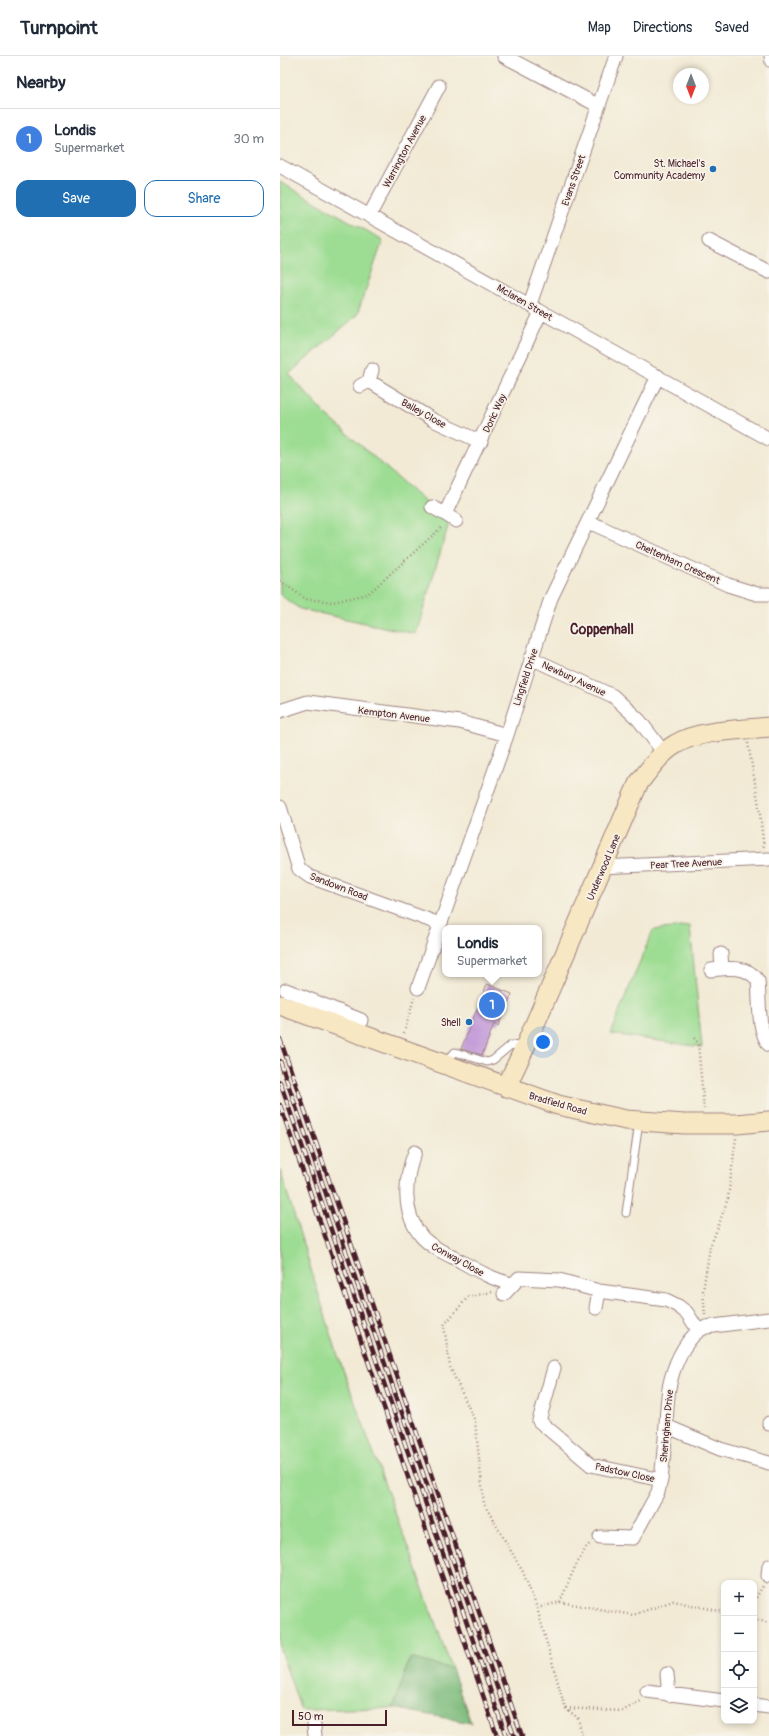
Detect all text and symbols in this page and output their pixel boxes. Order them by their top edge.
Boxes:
text: Turnpoint [20,16,98,40]
text: Map [588,19,611,36]
text: Directions [633,19,692,36]
text: Saved [714,19,749,36]
north arrow [673,68,709,104]
text: Nearby [16,72,65,93]
street label: Warrington Avenue [381,113,429,190]
text: Londis [54,121,96,140]
text: 1 [26,131,32,147]
text: 30 m [234,131,264,147]
text: Supermarket [54,140,125,156]
street label: Evans Street [560,152,589,207]
place label: St. Michael's Community Academy [614,158,706,182]
marker: St. Michael's Community Academy [708,164,718,174]
button: Save [16,180,136,217]
button: Share [144,180,264,217]
street label: Mclaren Street [494,282,555,324]
street label: Doric Way [481,391,509,435]
street label: Bailey Close [399,397,448,431]
street label: Cheltenham Crescent [633,539,723,587]
district label: Coppenhall [570,621,634,638]
street label: Lingfield Drive [511,647,541,708]
street label: Newbury Avenue [540,659,607,699]
street label: Kempton Avenue [357,705,431,725]
street label: Underwood Lane [585,832,623,902]
street label: Pear Tree Avenue [650,856,722,872]
street label: Sandown Road [308,870,369,904]
popup [442,925,542,977]
text: Londis [457,934,498,953]
text: Supermarket [457,953,527,969]
pin: 1 [479,990,505,1020]
place label: Shell [441,1017,461,1029]
marker: Shell [464,1017,474,1027]
your location [533,1032,553,1052]
street label: Bradfield Road [527,1090,588,1118]
street label: Conway Close [429,1241,486,1279]
street label: Sheringham Drive [658,1389,676,1463]
street label: Padstow Close [594,1461,656,1485]
map controls [721,1580,757,1724]
button: + [721,1580,757,1616]
button: − [721,1616,757,1652]
button: locate [721,1652,757,1688]
button: layers [721,1688,757,1724]
scale bar [292,1708,387,1727]
text: 50 m [298,1710,324,1723]

